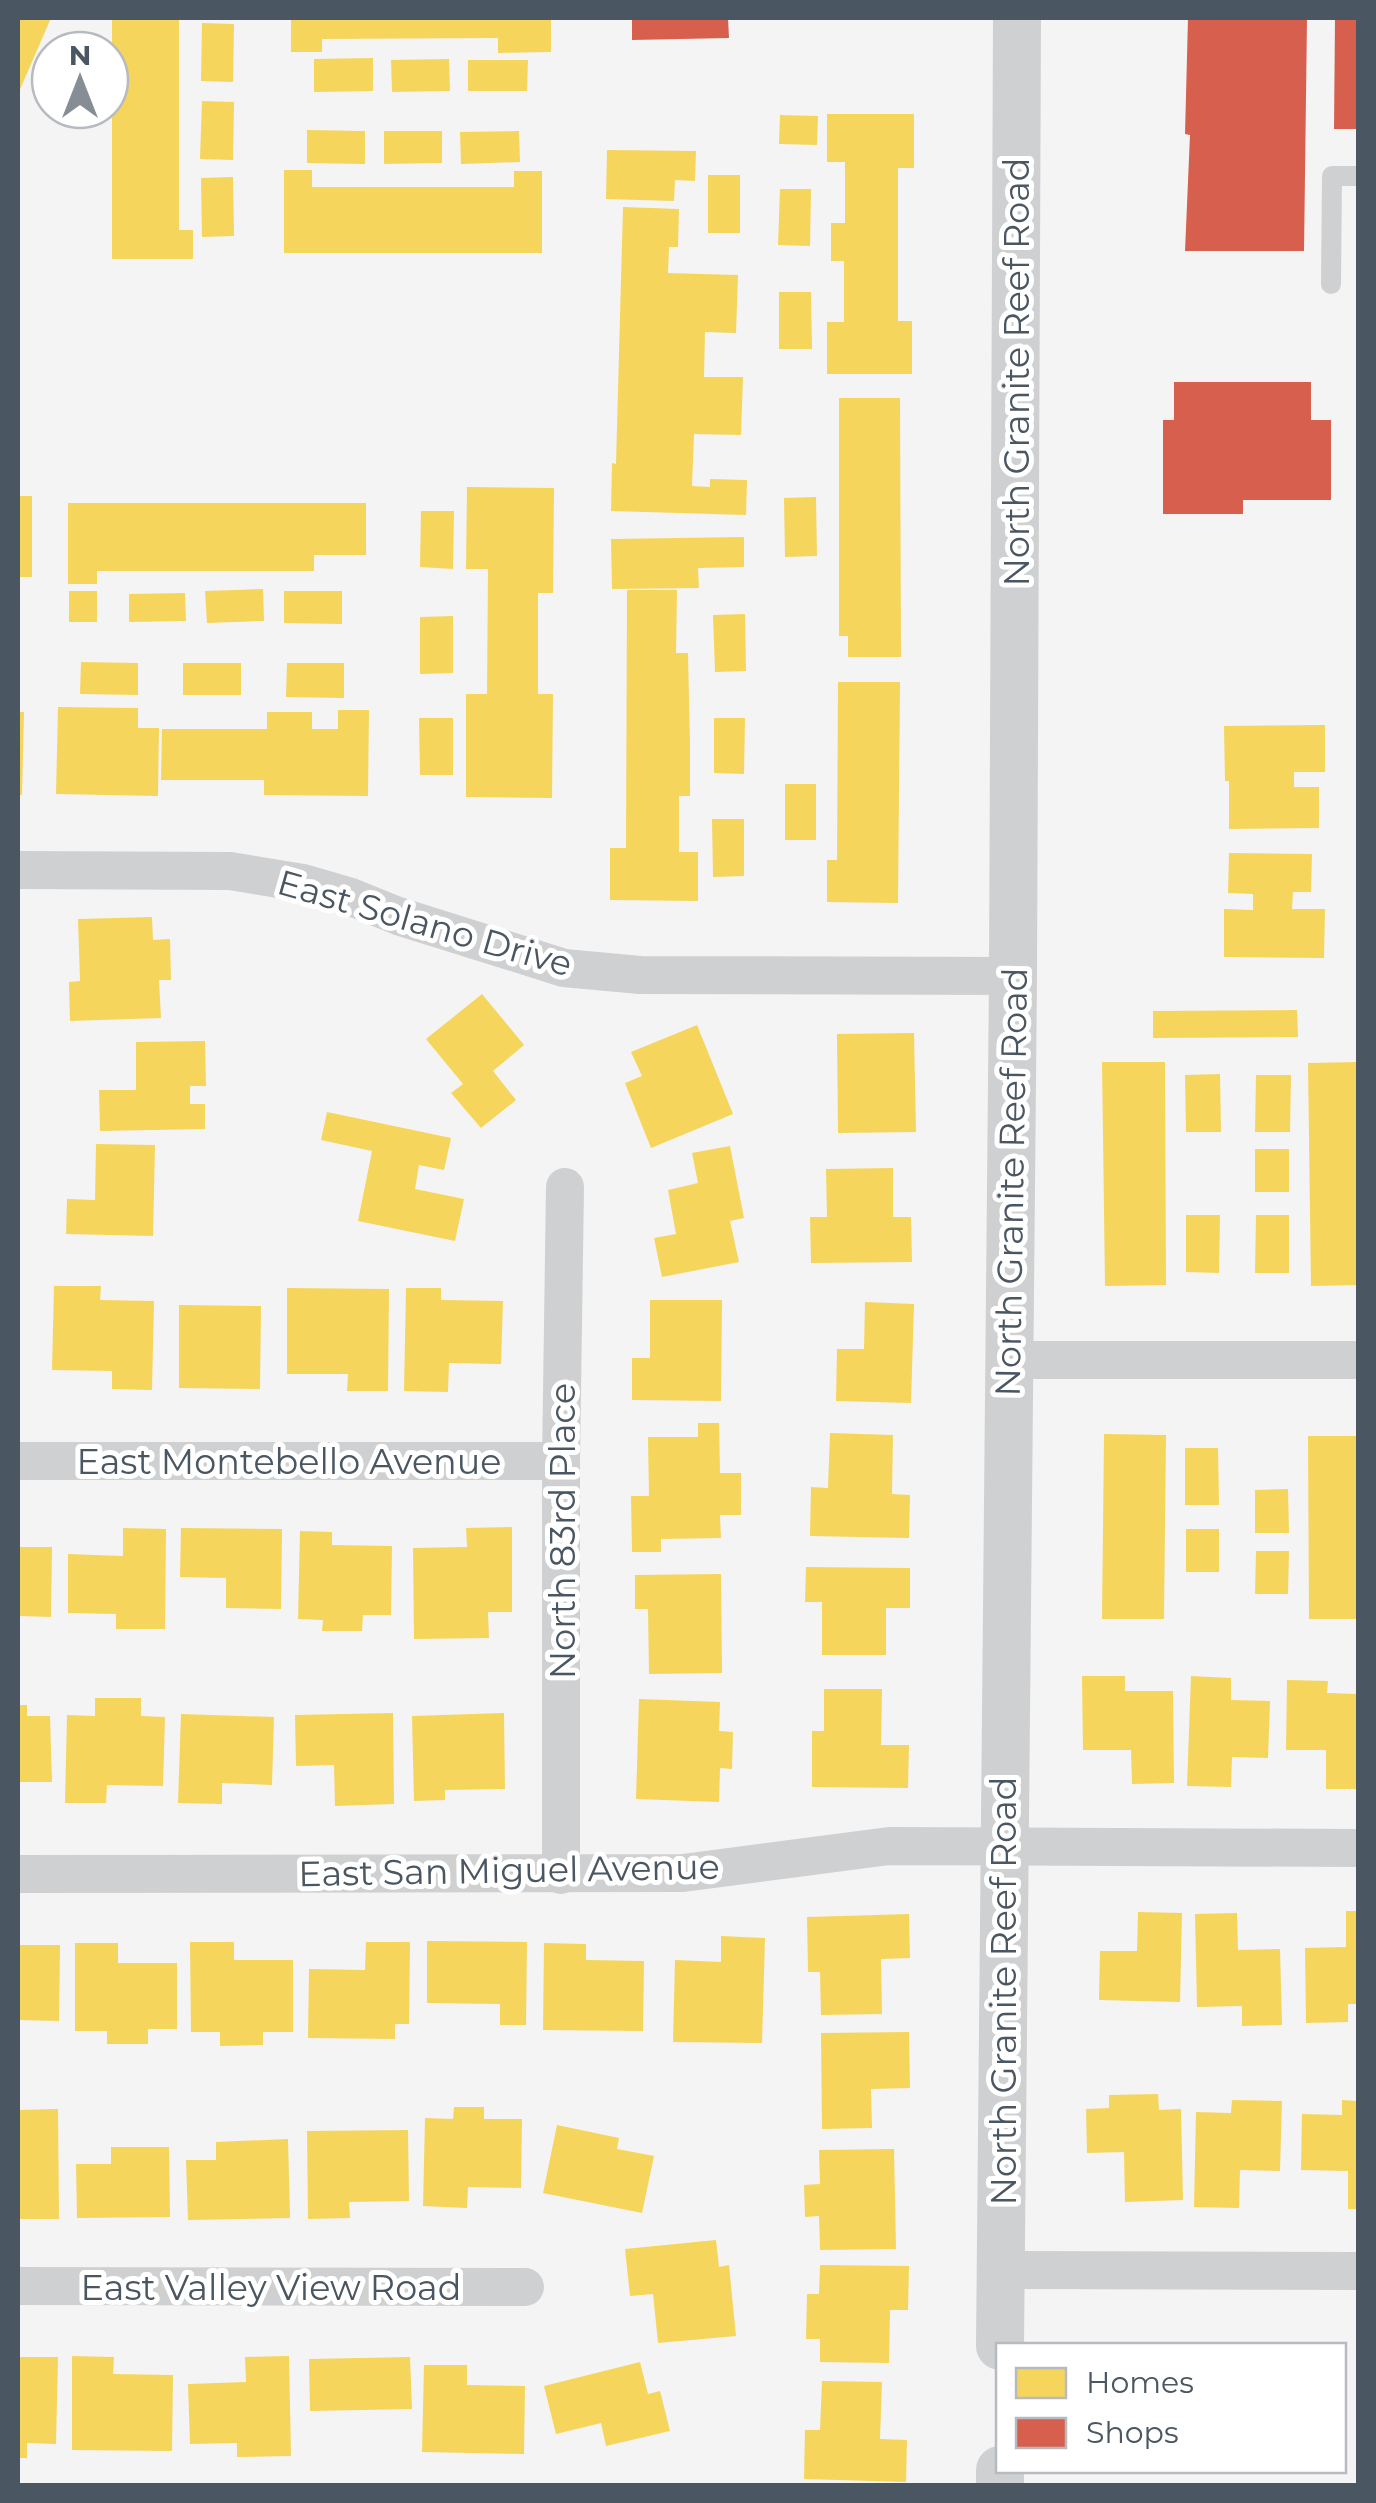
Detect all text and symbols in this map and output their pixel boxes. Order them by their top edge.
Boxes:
north arrow [30,30,130,130]
text: N [69,38,91,72]
street label: North Granite Reef Road [995,157,1038,587]
street label: East Solano Drive [273,860,577,986]
street label: North Granite Reef Road [986,967,1036,1397]
street label: North 83rd Place [541,1383,584,1679]
street label: East Montebello Avenue [77,1440,501,1483]
street label: North Granite Reef Road [982,1776,1025,2206]
street label: East San Miguel Avenue [298,1845,720,1895]
street label: East Valley View Road [81,2266,461,2309]
legend [996,2343,1346,2473]
text: Homes [1086,2364,1194,2401]
text: Shops [1086,2414,1179,2451]

